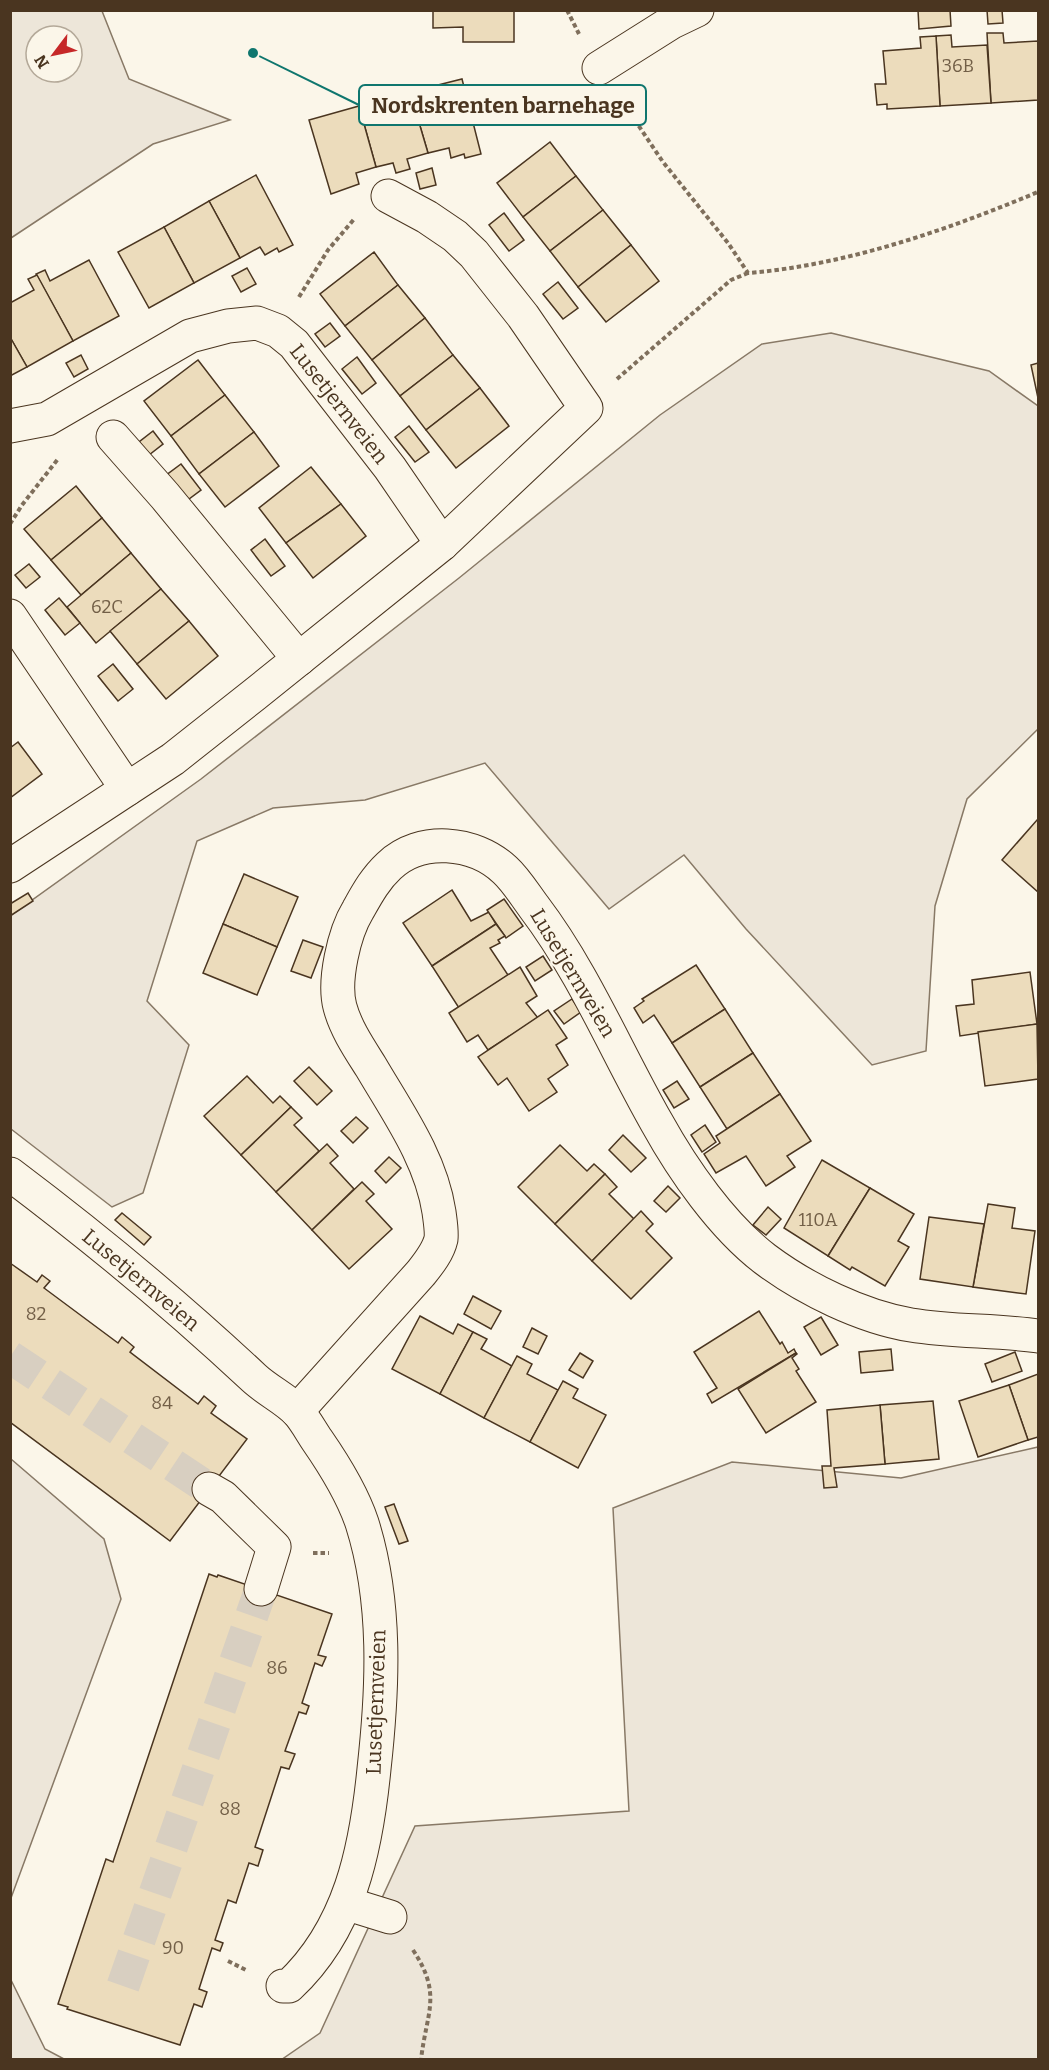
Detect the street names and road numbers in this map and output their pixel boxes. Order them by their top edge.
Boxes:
street label: Lusetjernveien [284,339,394,469]
street label: Lusetjernveien [524,904,622,1042]
street label: Lusetjernveien [77,1223,205,1337]
street label: Lusetjernveien [360,1629,392,1775]

